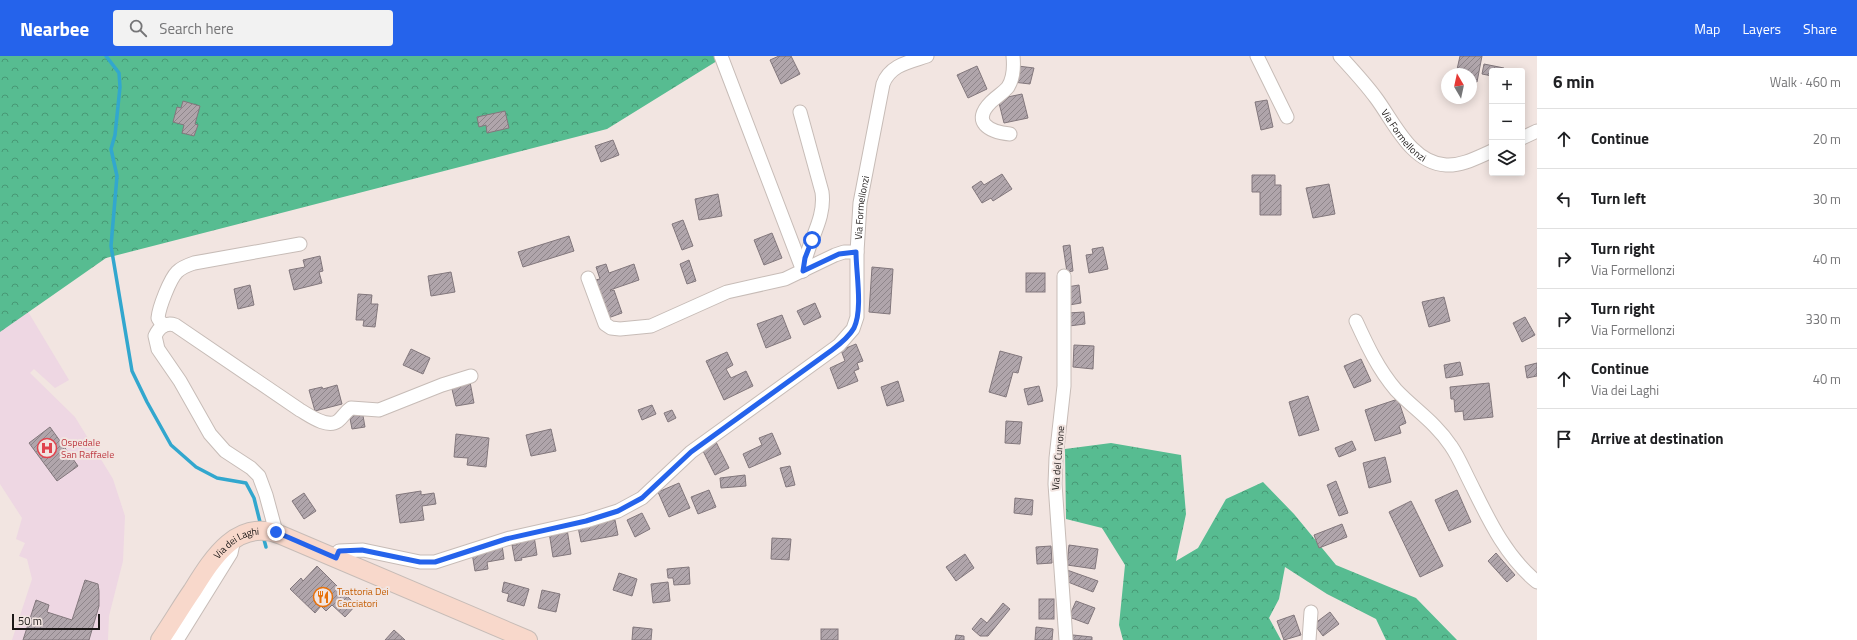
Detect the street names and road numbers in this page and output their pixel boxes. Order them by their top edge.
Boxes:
street label: Via Formellonzi [1378,106,1429,165]
street label: Via Formellonzi [850,174,873,240]
street label: Via del Curvone [1048,425,1068,491]
street label: Via dei Laghi [210,523,259,562]

